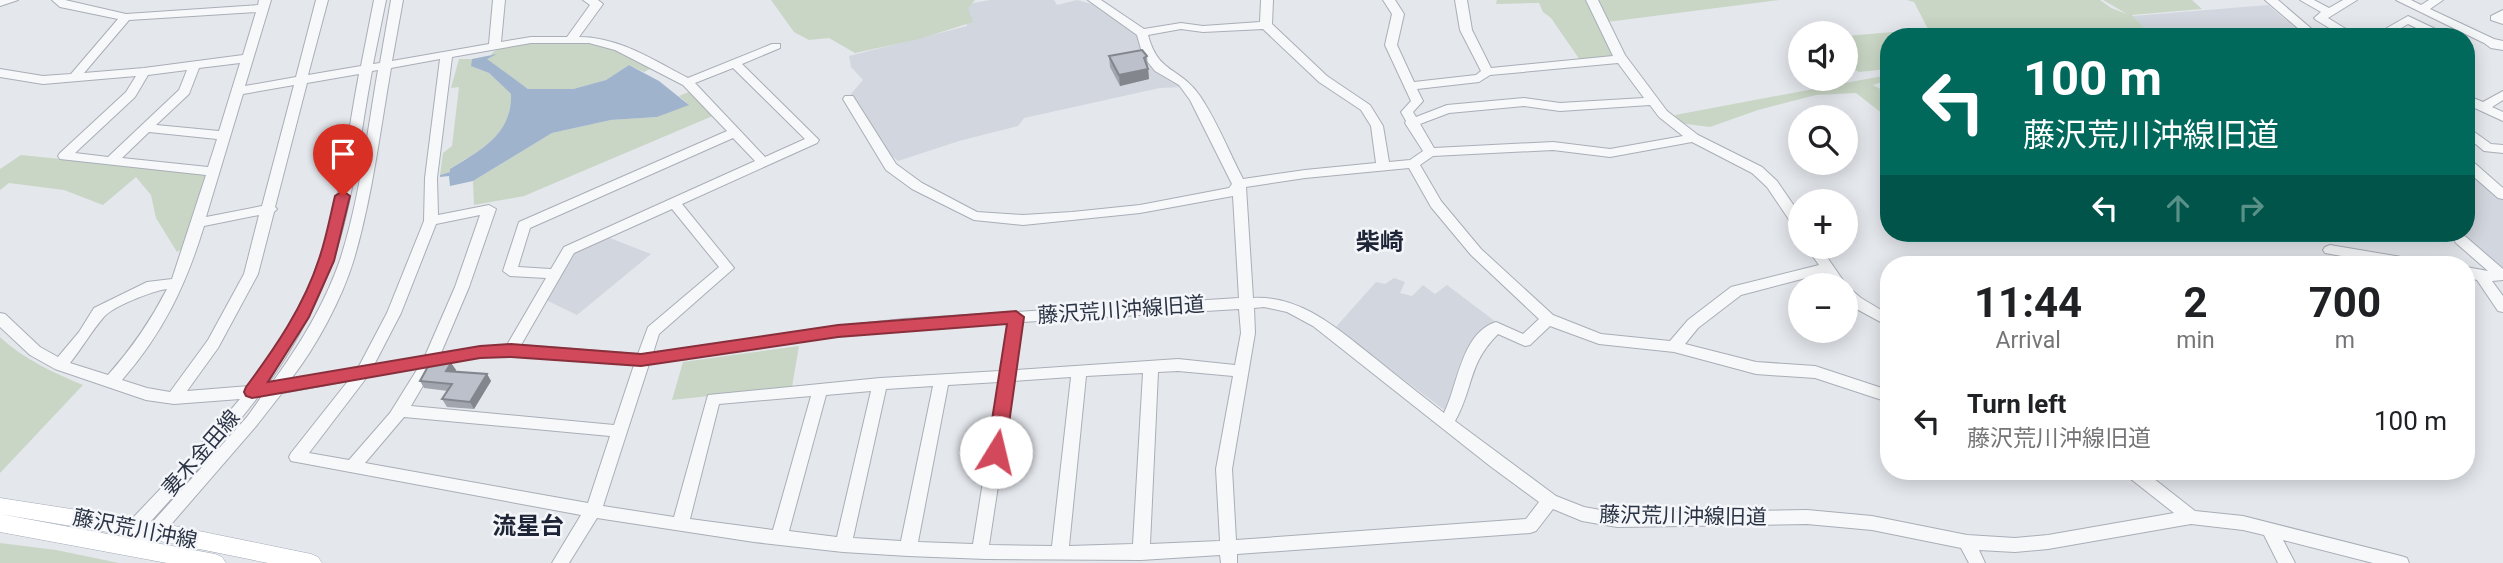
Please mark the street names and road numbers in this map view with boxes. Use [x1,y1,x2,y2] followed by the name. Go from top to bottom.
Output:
[1036,292,1206,328] street label: 藤沢荒川沖線旧道
[158,406,244,500] street label: 妻木金田線
[1599,503,1767,529] street label: 藤沢荒川沖線旧道
[71,505,199,553] street label: 藤沢荒川沖線

